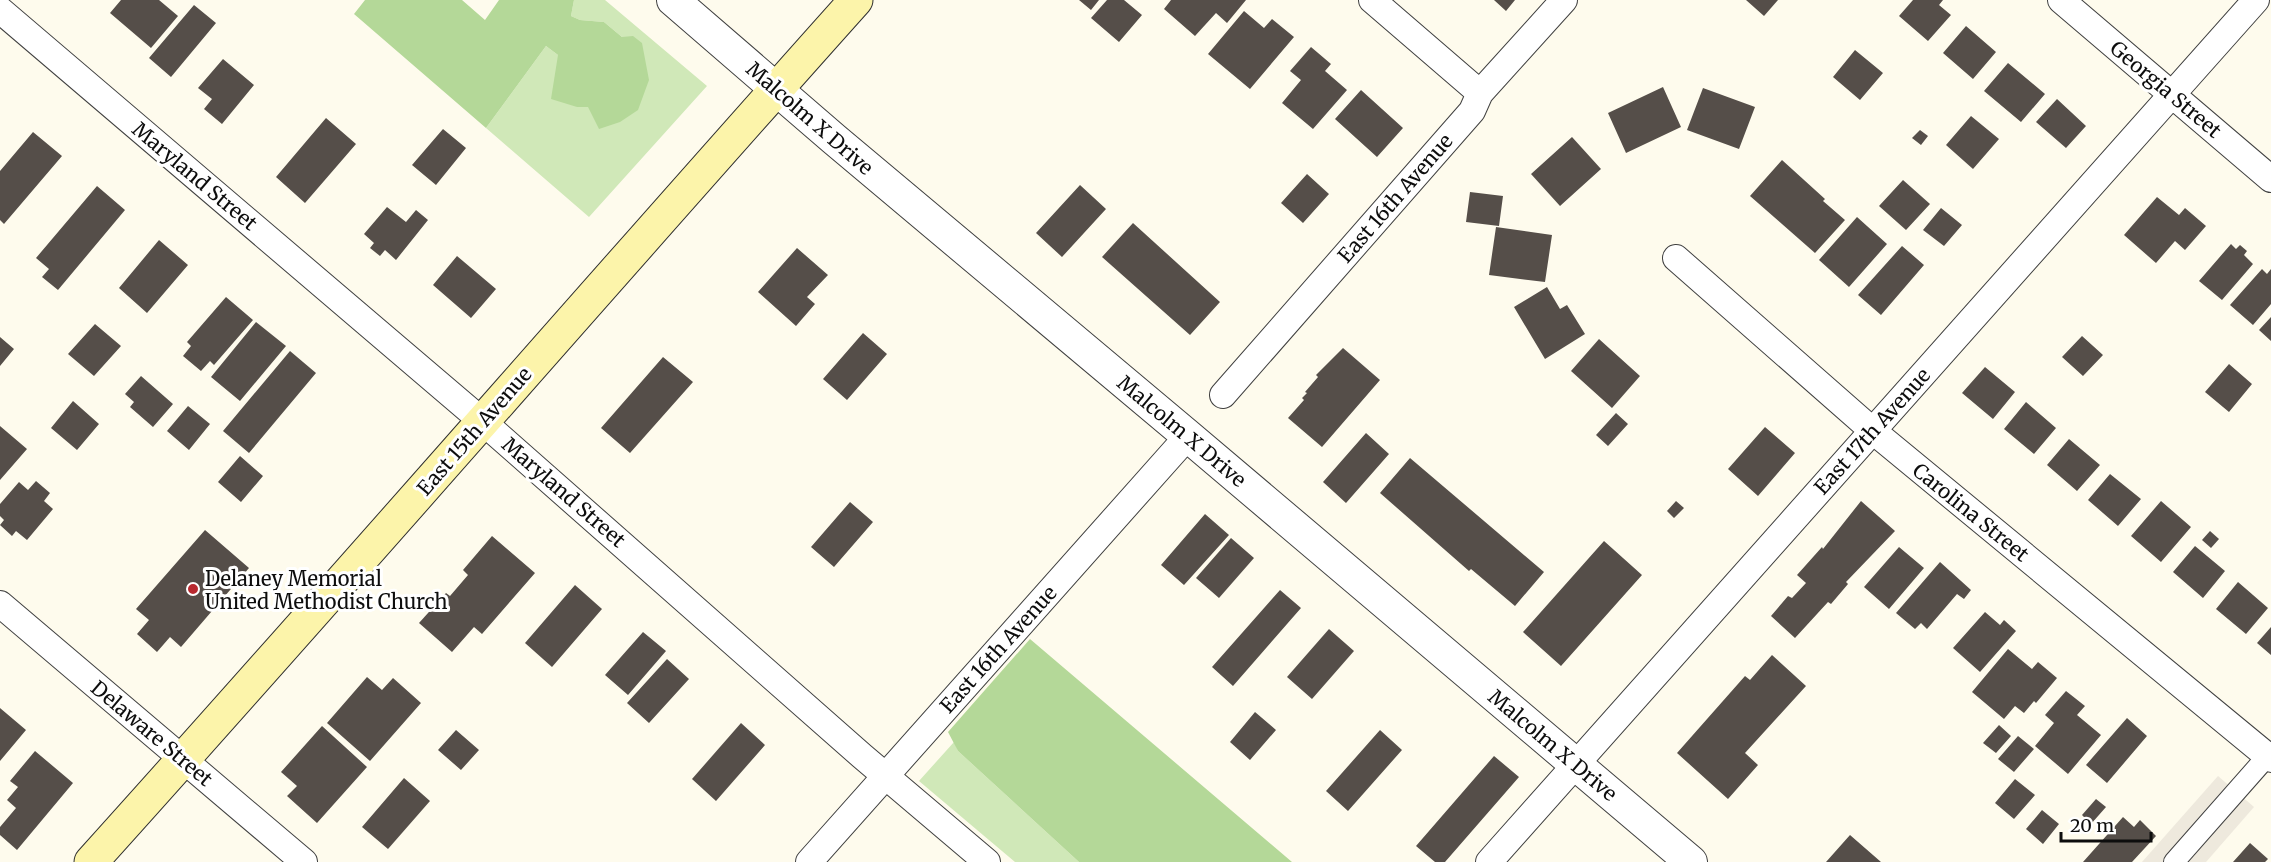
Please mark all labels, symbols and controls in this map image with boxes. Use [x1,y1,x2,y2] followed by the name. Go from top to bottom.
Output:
[2105,35,2227,143] street label: Georgia Street
[741,56,879,180] street label: Malcolm X Drive
[128,117,263,236] street label: Maryland Street
[1332,128,1458,268] street label: East 16th Avenue
[412,362,536,500] street label: East 15th Avenue
[1809,363,1935,499] street label: East 17th Avenue
[1113,370,1251,492] street label: Malcolm X Drive
[497,432,631,552] street label: Maryland Street
[1908,457,2034,567] street label: Carolina Street
[205,566,448,614] place label: Delaney Memorial United Methodist Church
[934,580,1062,718] street label: East 16th Avenue
[186,582,200,596] marker: Delaney Memorial United Methodist Church
[86,675,218,791] street label: Delaware Street
[1484,684,1622,806] street label: Malcolm X Drive
[2061,805,2151,843] scale bar
[2070,814,2114,837] text: 20 m

